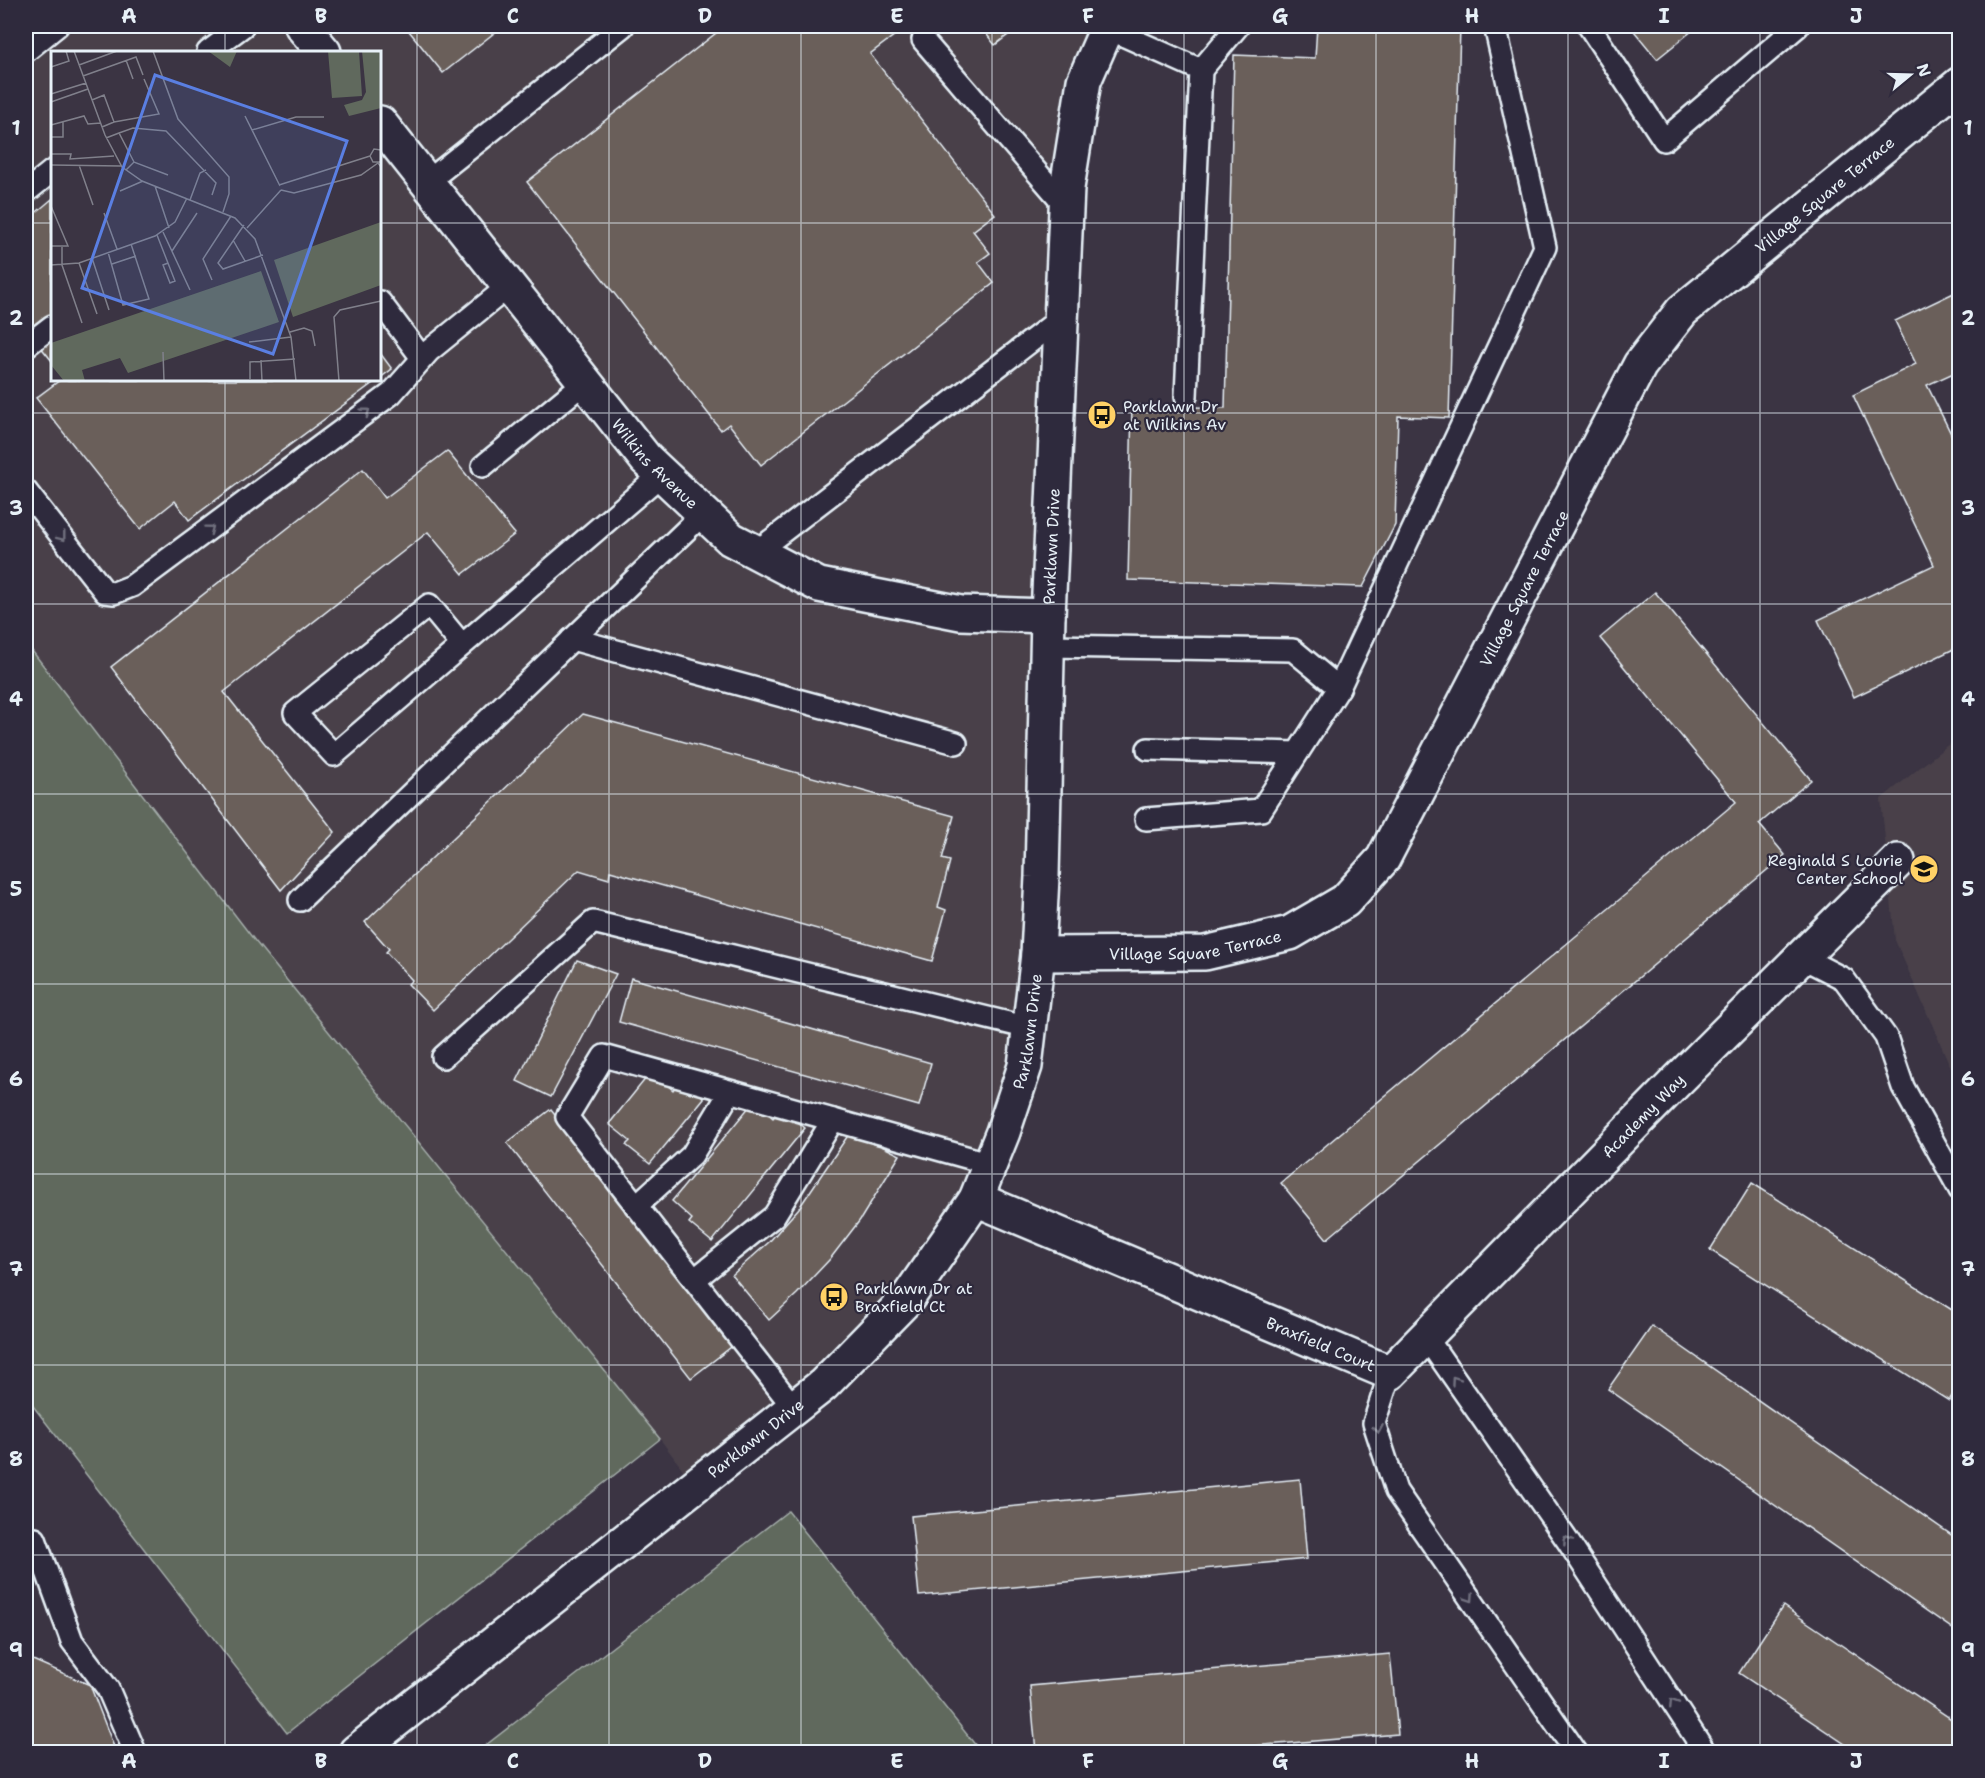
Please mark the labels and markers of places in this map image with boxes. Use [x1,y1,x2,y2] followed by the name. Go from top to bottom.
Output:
[1123,396,1226,435] place label: Parklawn Dr at Wilkins Av
[1086,399,1118,431] bus stop icon: Parklawn Dr at Wilkins Av
[1768,850,1903,889] place label: Reginald S Lourie Center School
[1908,853,1940,885] school or university icon: Reginald S Lourie Center School
[855,1278,973,1317] place label: Parklawn Dr at Braxfield Ct
[818,1281,850,1313] bus stop icon: Parklawn Dr at Braxfield Ct

